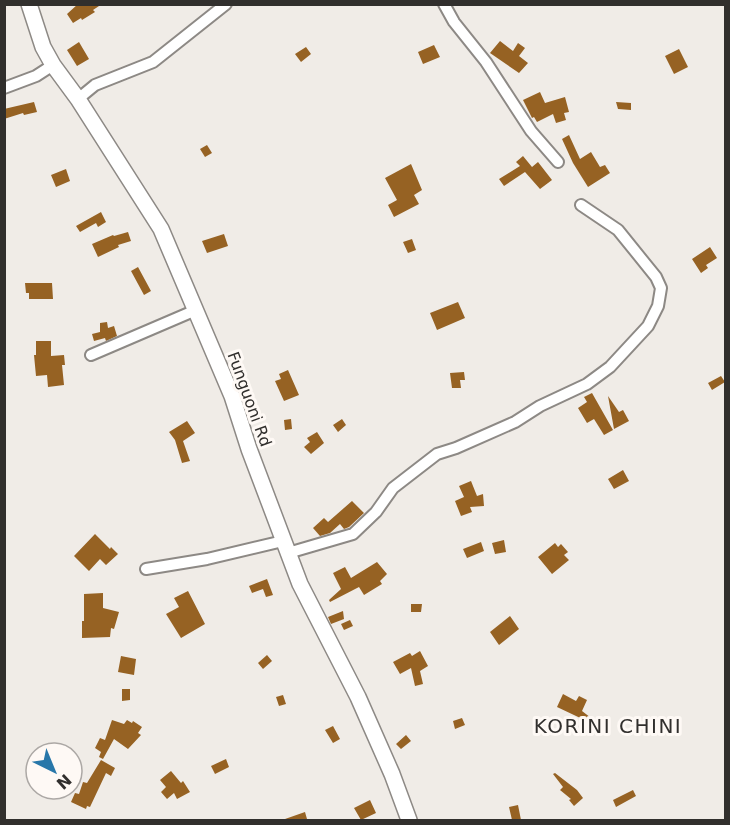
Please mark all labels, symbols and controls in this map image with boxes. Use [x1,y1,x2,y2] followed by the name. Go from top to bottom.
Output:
[224,349,275,449] street label: Funguoni Rd
[534,714,682,738] district label: KORINI CHINI
[24,741,84,801] north arrow
[53,770,75,793] text: N

